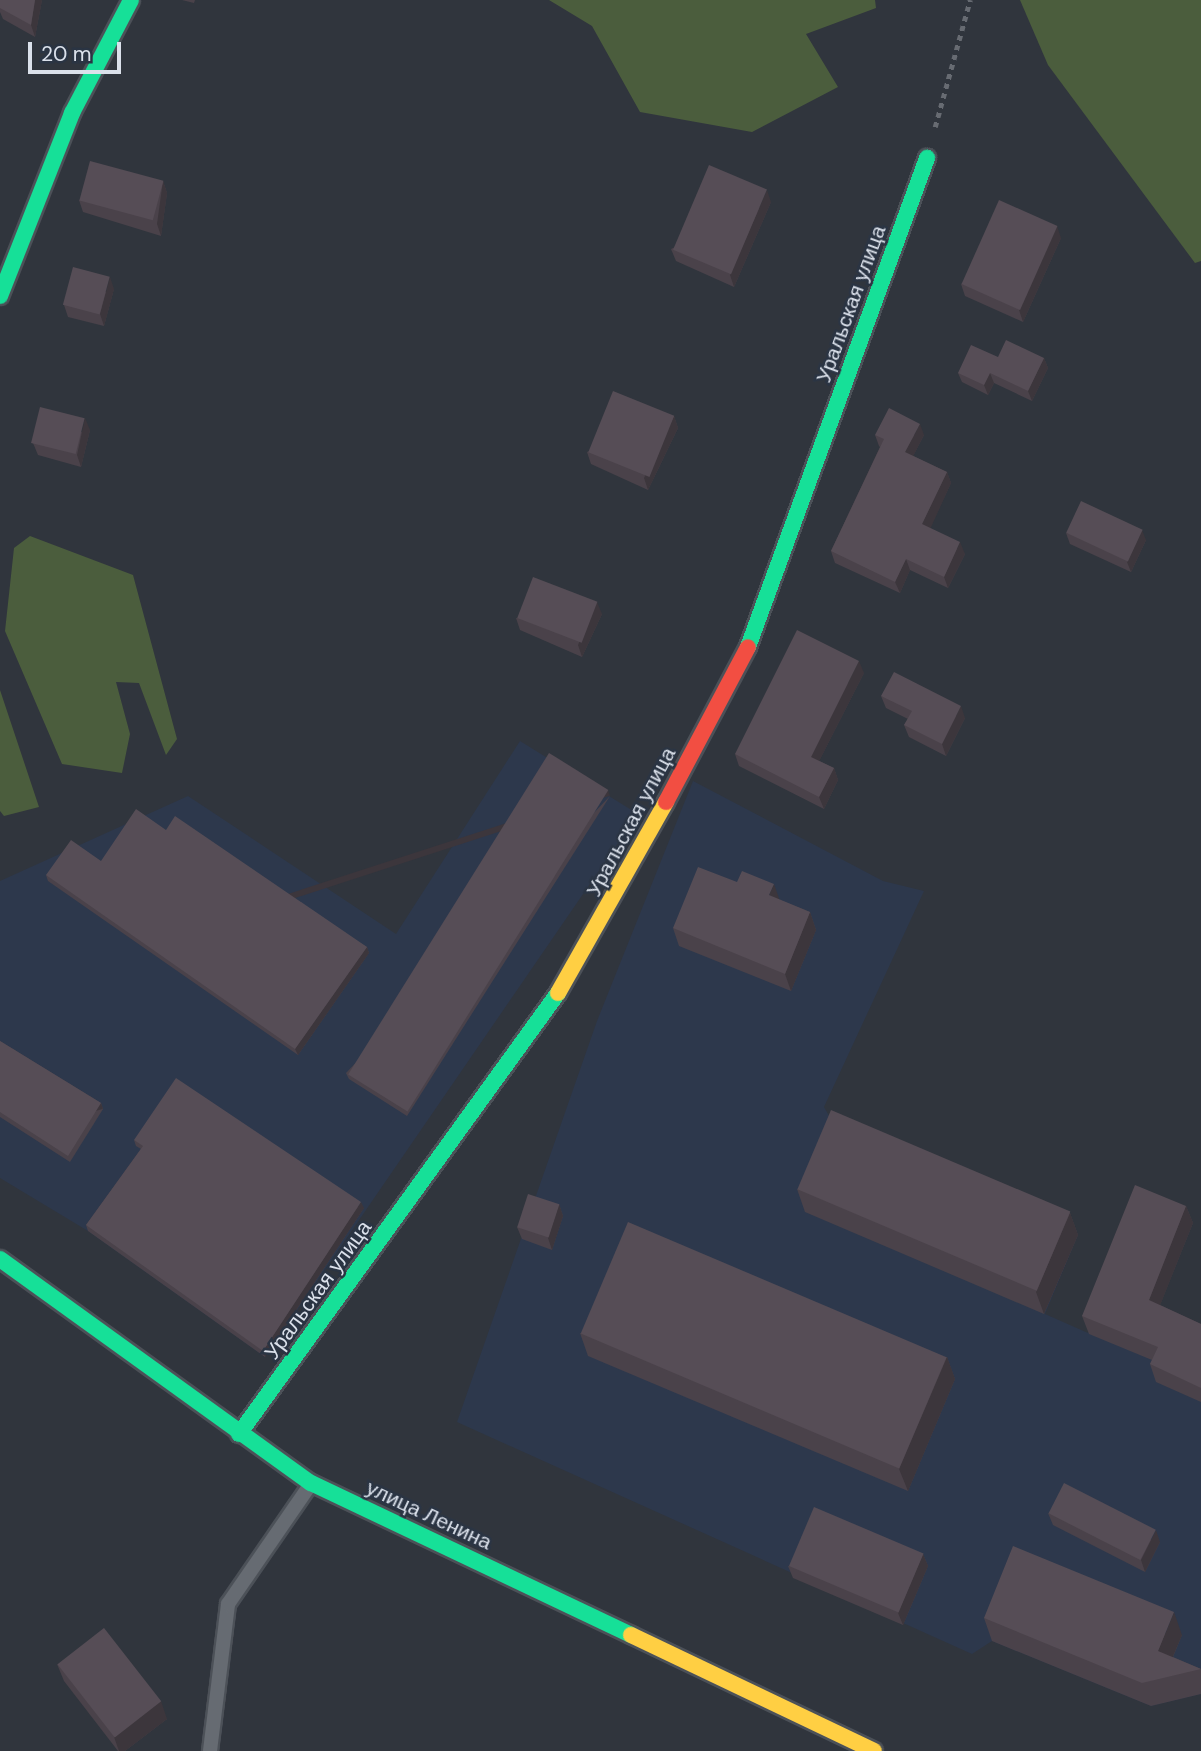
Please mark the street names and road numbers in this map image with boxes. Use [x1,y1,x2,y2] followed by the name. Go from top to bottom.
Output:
[811,222,891,386] street label: Уральская улица
[581,743,681,901] street label: Уральская улица
[259,1216,377,1364] street label: Уральская улица
[362,1475,496,1555] street label: улица Ленина

